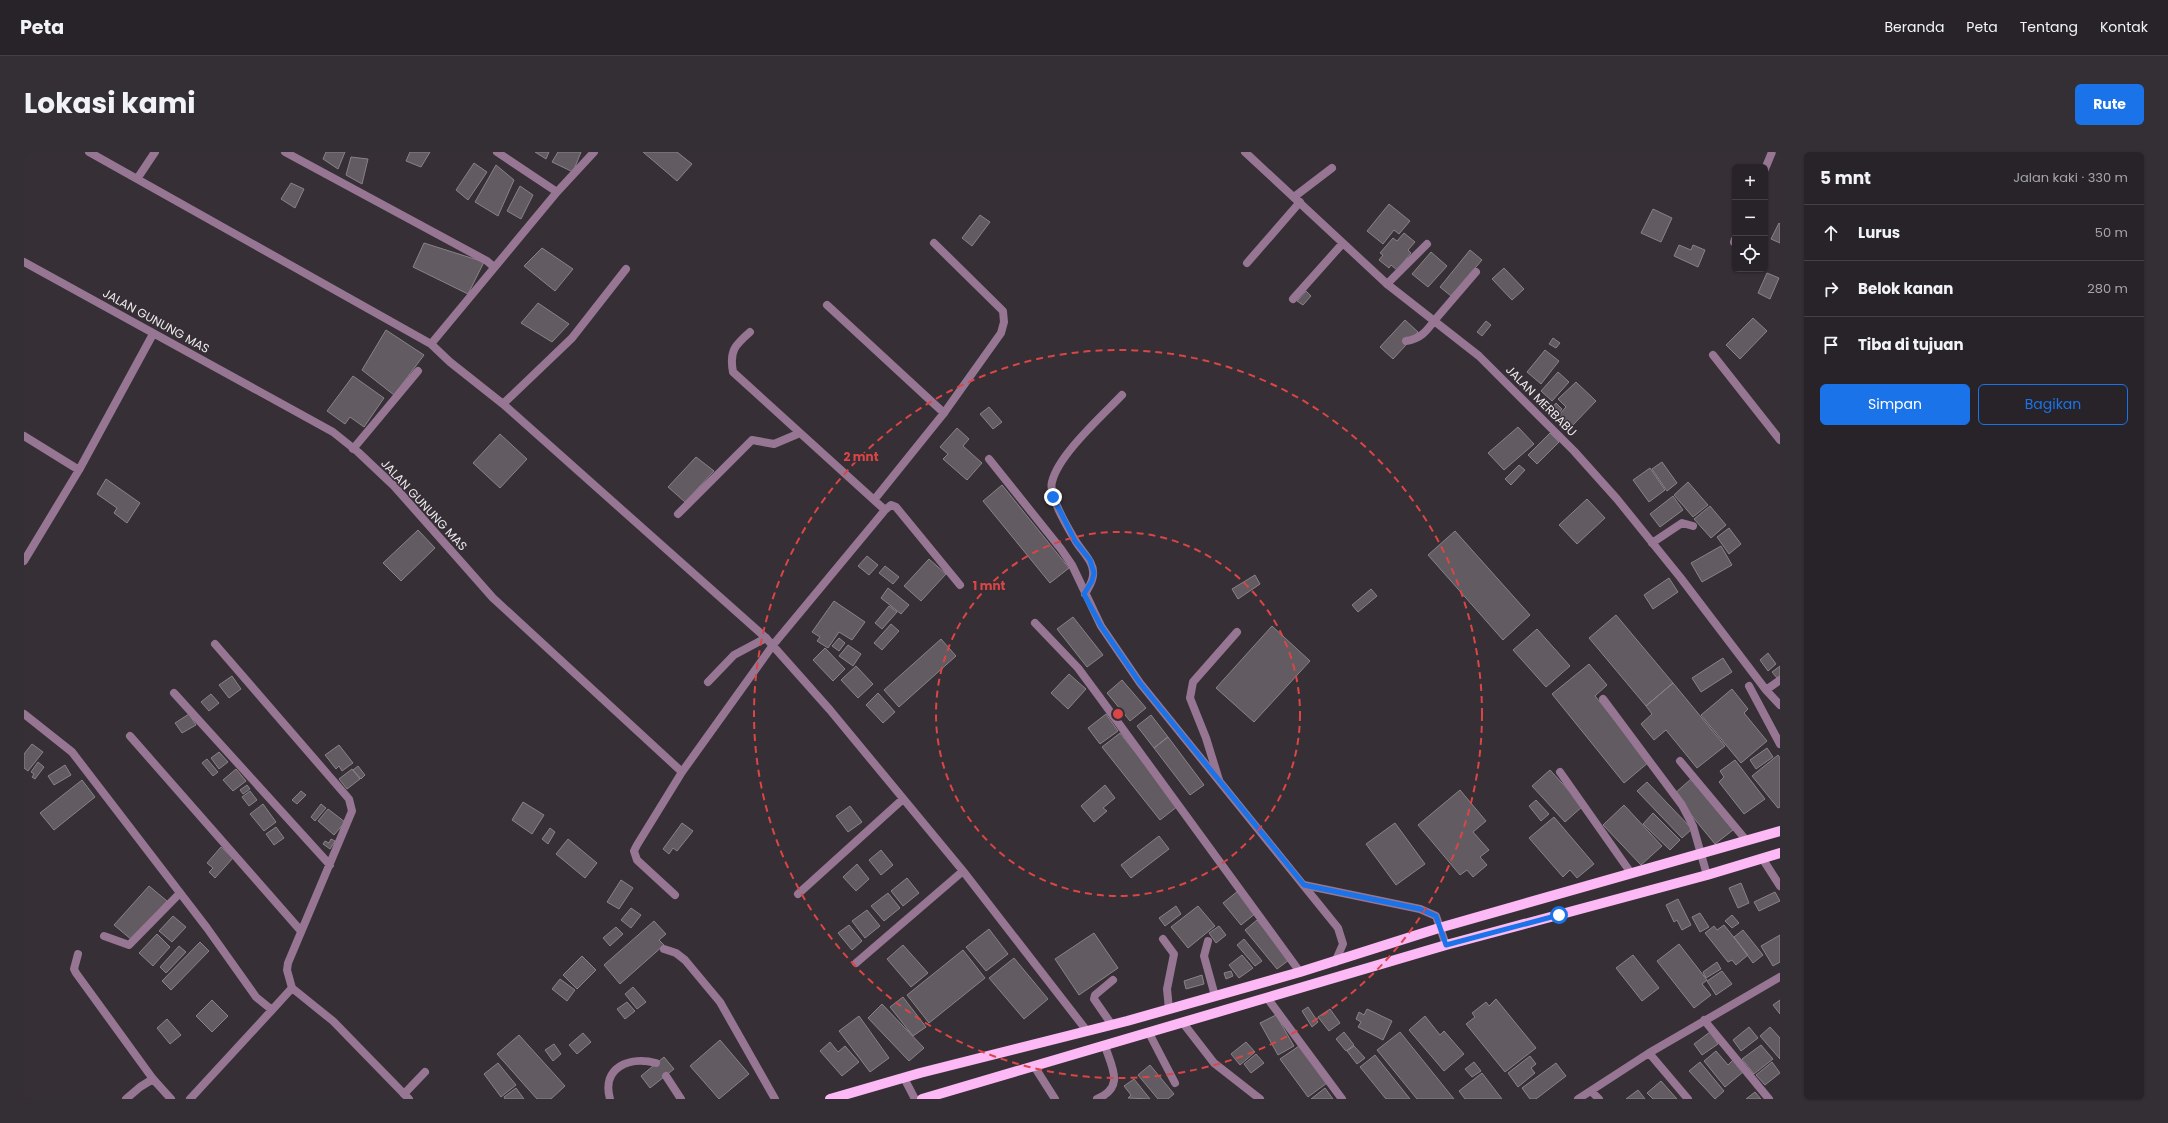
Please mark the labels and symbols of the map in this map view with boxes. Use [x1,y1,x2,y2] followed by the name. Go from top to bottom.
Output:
[100,284,213,357] street label: JALAN GUNUNG MAS
[1502,361,1581,440] street label: JALAN MERBABU
[843,448,879,465] text: 2 mnt
[377,455,471,554] street label: JALAN GUNUNG MAS
[1044,488,1062,506] route end
[973,577,1005,594] text: 1 mnt
[1111,707,1125,721] centre of rings
[1550,906,1568,924] route start

